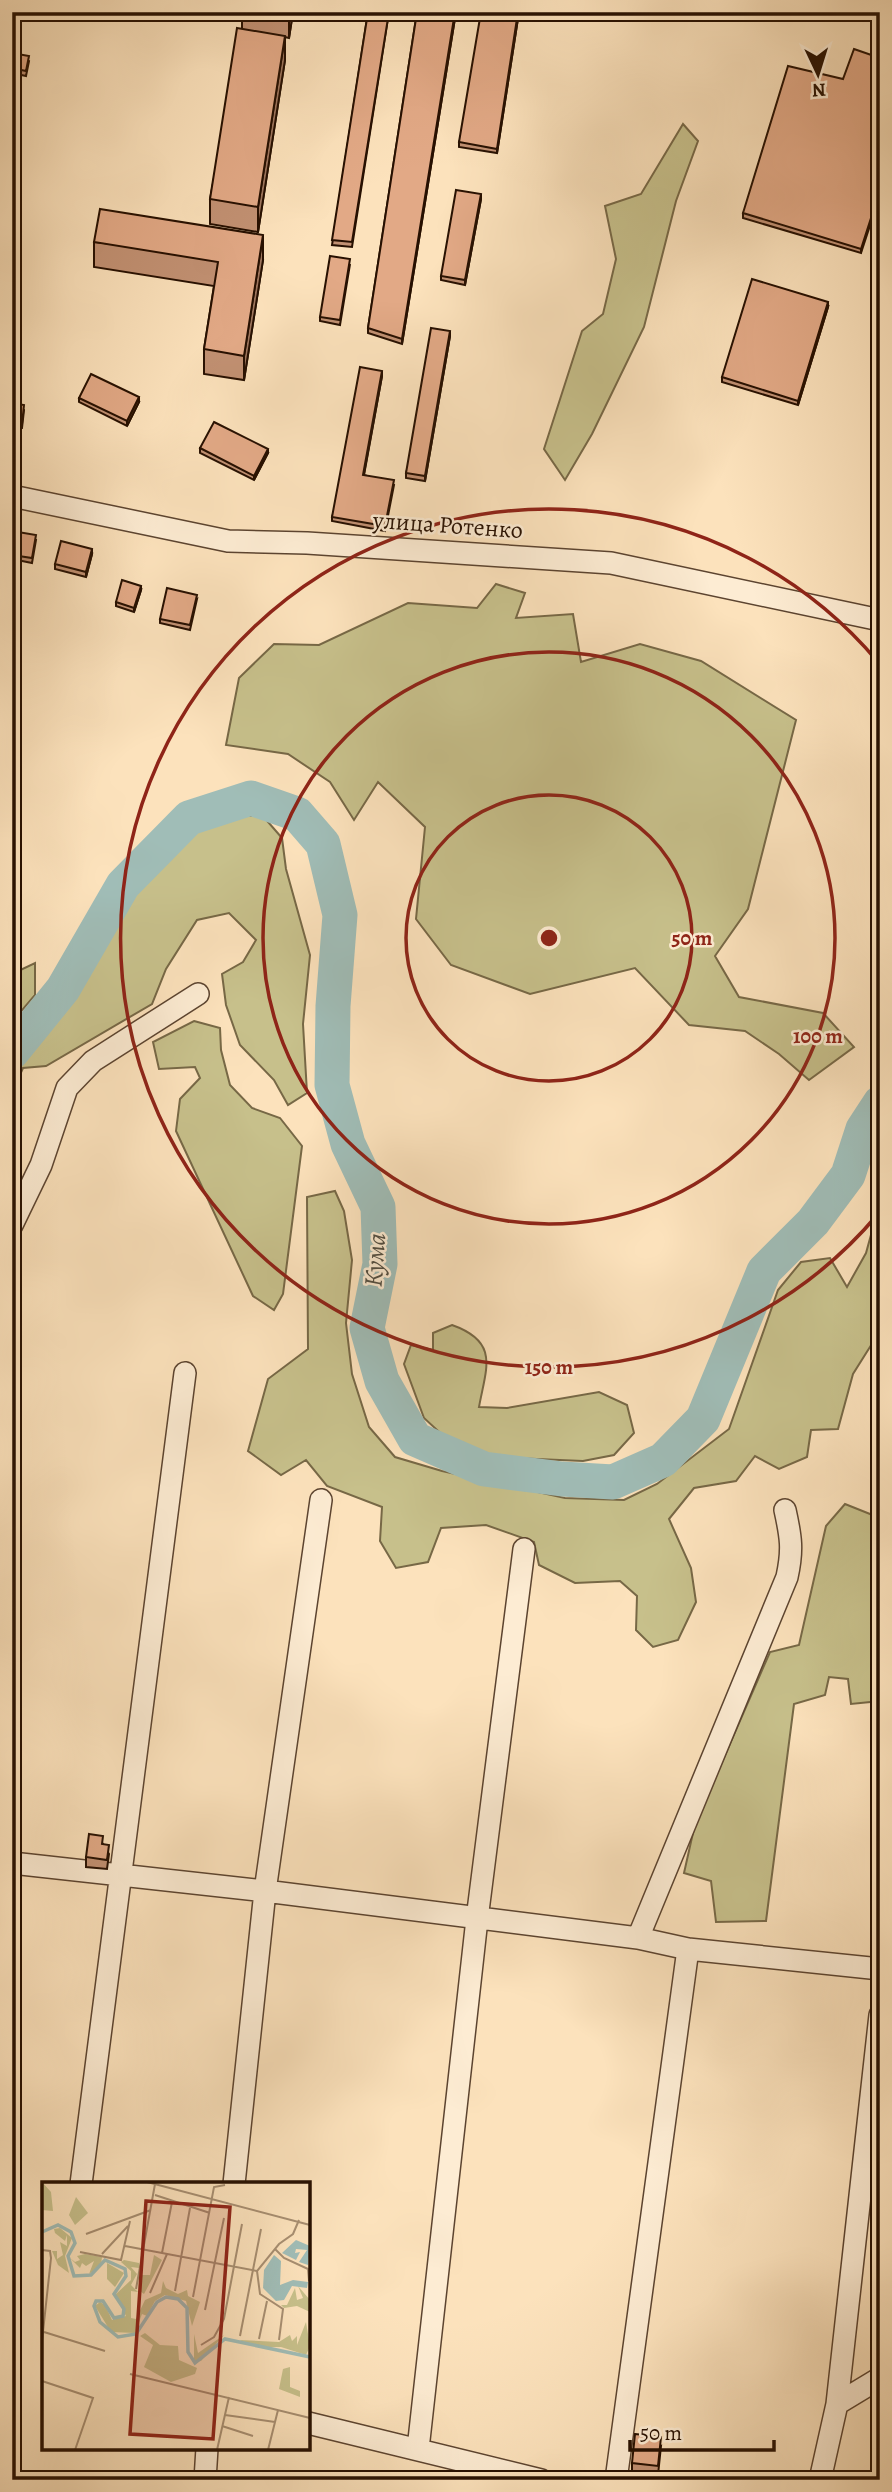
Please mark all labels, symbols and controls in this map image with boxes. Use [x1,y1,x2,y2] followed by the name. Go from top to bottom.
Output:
[784,38,854,108] north arrow
[811,77,827,103] text: N
[371,504,524,546] street label: улица Ротенко
[672,924,713,952] text: 50 m
[537,926,561,950] centre of rings
[793,1022,843,1050] text: 100 m
[356,1232,394,1288] water label: Кума
[525,1353,574,1381] text: 150 m
[42,2182,310,2450] inset map
[630,2408,773,2452] scale bar
[640,2419,682,2447] text: 50 m

